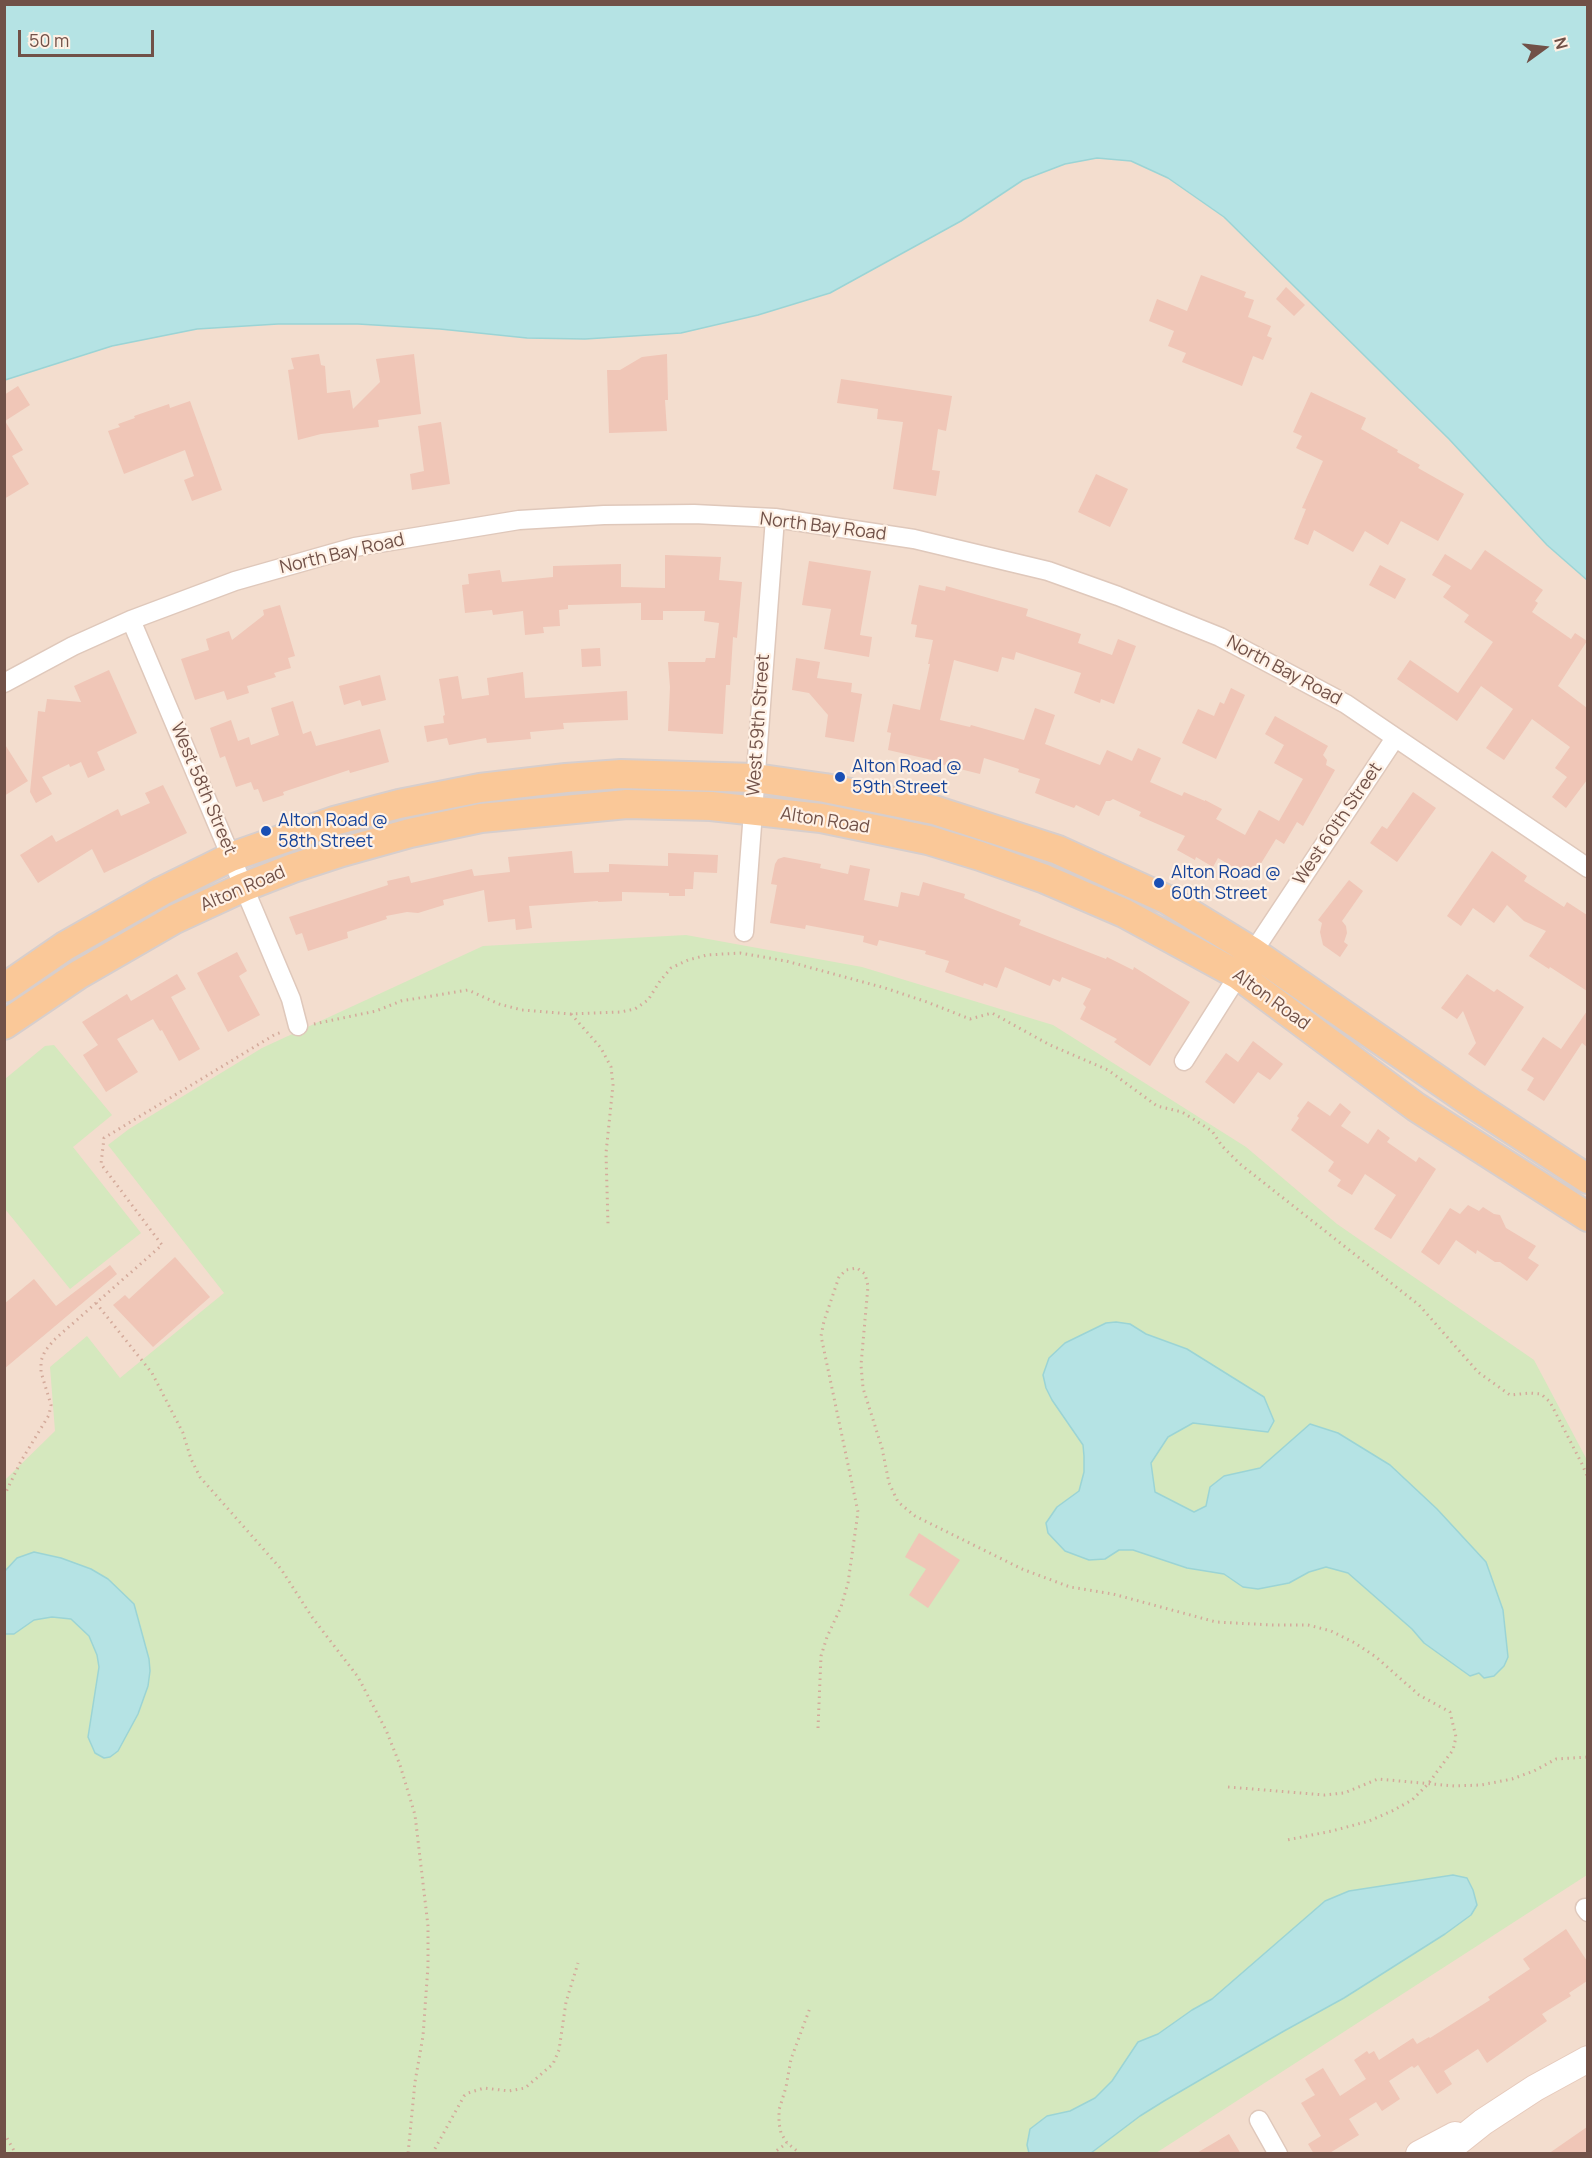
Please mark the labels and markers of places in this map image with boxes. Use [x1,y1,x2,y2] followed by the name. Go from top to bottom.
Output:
[852,756,962,798] place label: Alton Road @ 59th Street
[833,770,847,784] marker: Alton Road @ 59th Street
[278,810,388,852] place label: Alton Road @ 58th Street
[259,824,273,838] marker: Alton Road @ 58th Street
[1171,862,1281,904] place label: Alton Road @ 60th Street
[1152,876,1166,890] marker: Alton Road @ 60th Street

